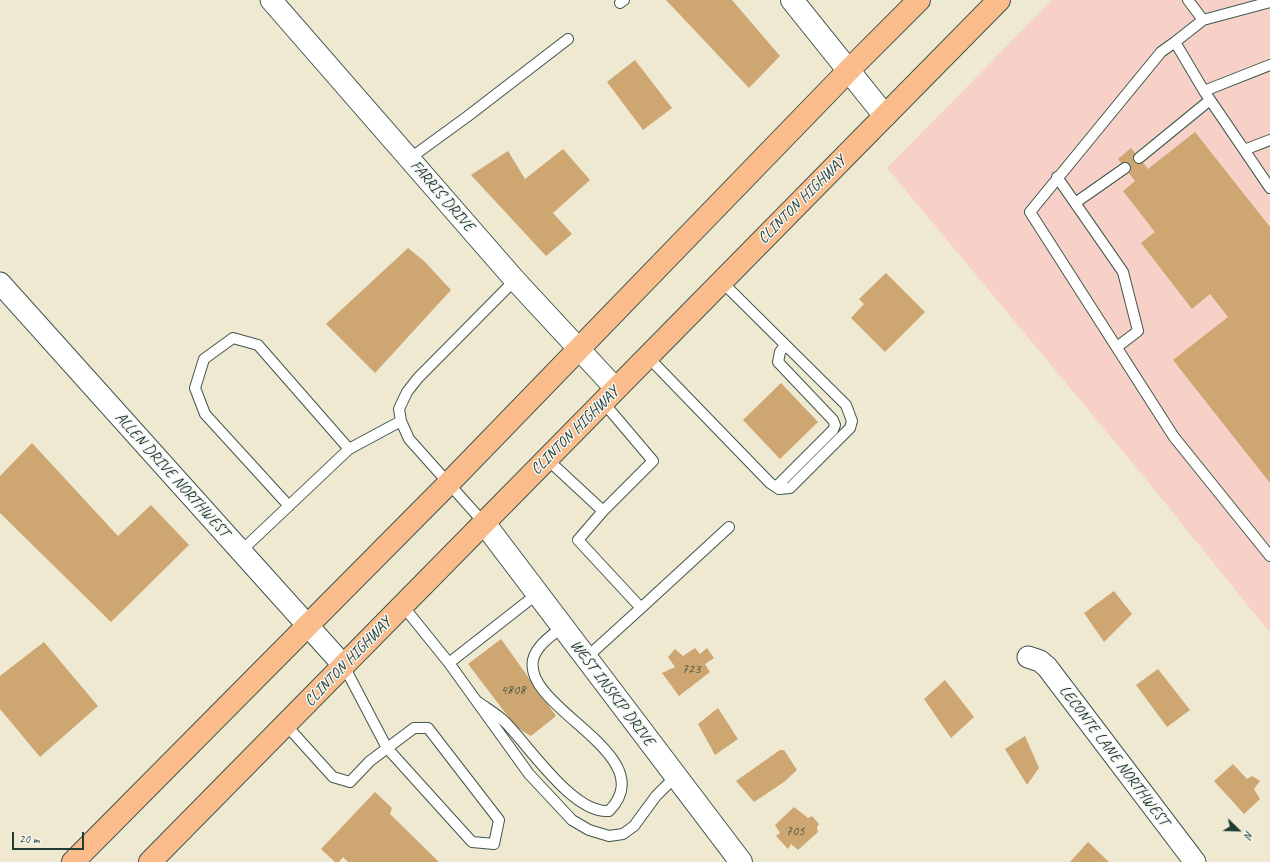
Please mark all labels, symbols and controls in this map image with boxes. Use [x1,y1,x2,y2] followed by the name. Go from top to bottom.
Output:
[754,152,850,248] street label: CLINTON HIGHWAY
[406,156,478,236] street label: FARRIS DRIVE
[527,383,623,479] street label: CLINTON HIGHWAY
[111,408,233,542] street label: ALLEN DRIVE NORTHWEST
[300,613,396,711] street label: CLINTON HIGHWAY
[566,636,658,750] street label: WEST INSKIP DRIVE
[682,661,700,677] house number: 723
[500,682,526,698] house number: 4808
[1055,682,1173,830] street label: LECONTE LANE NORTHWEST
[1218,810,1258,850] north arrow
[786,823,804,839] house number: 705
[14,824,86,850] scale bar
[1241,829,1257,841] text: N
[19,831,39,847] text: 20 m

